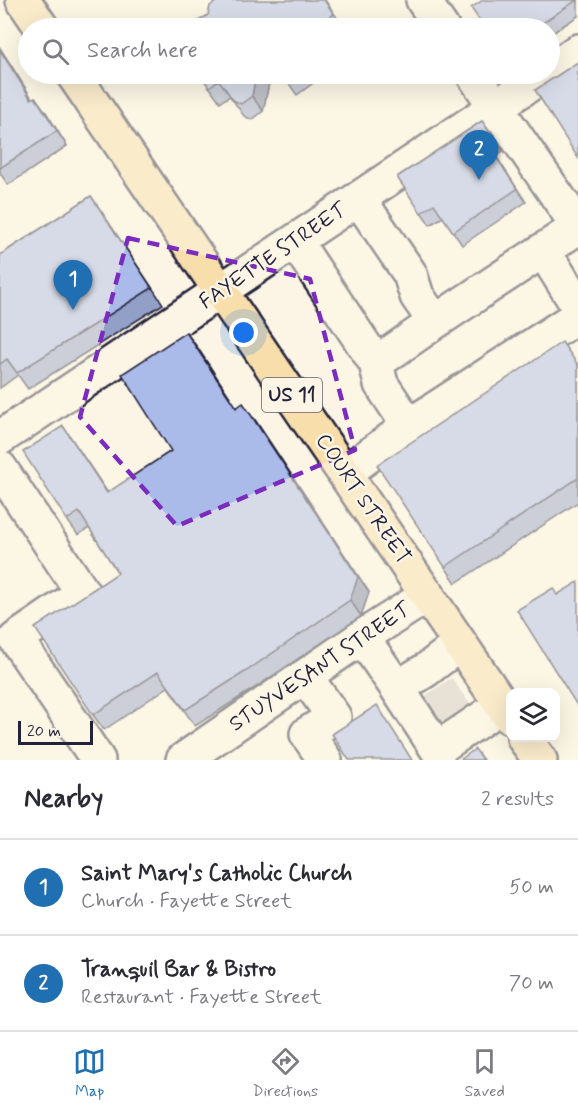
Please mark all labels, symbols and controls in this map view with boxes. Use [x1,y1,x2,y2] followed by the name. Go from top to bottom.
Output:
[18,18,560,84] search box
[39,35,72,68] icon: search
[87,37,198,65] text: Search here
[460,130,498,180] pin: 2
[194,196,353,316] street label: FAYETTE STREET
[54,260,92,310] pin: 1
[229,318,258,347] your location
[262,378,322,412] road number: US 11
[309,428,417,570] street label: COURT STREET
[224,595,417,738] street label: STUYVESANT STREET
[506,688,560,742] map controls
[506,688,560,742] button: layers
[18,718,93,746] scale bar
[27,721,61,742] text: 20 m
[24,782,103,816] text: Nearby
[481,786,554,813] text: 2 results
[81,860,352,888] text: Saint Mary's Catholic Church
[39,874,48,901] text: 1
[509,874,554,901] text: 50 m
[81,888,292,915] text: Church · Fayette Street
[81,956,276,984] text: Tranquil Bar & Bistro
[39,970,48,997] text: 2
[509,970,554,997] text: 70 m
[81,984,322,1011] text: Restaurant · Fayette Street
[73,1045,106,1102] tab: Map
[252,1045,318,1102] tab: Directions
[464,1045,505,1102] tab: Saved

